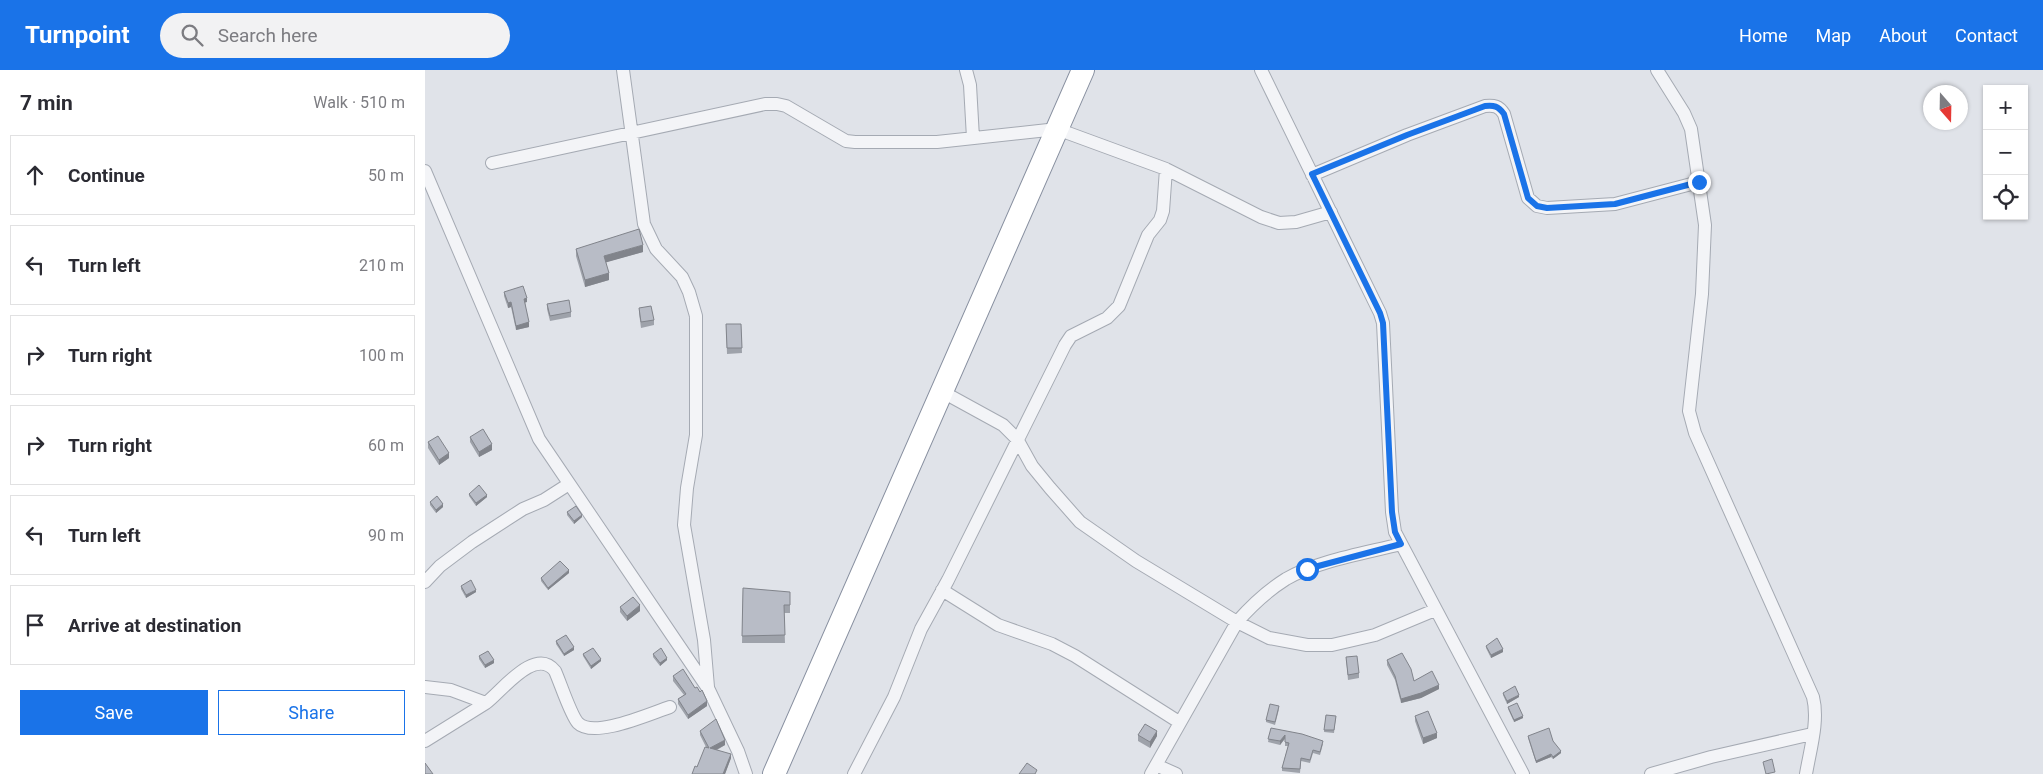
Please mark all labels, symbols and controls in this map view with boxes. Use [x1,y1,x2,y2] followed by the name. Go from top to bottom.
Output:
[160,13,510,58] search box
[25,21,130,49] text: Turnpoint
[178,21,206,49] icon: search
[218,24,318,47] text: Search here
[1739,25,1788,46] text: Home
[1816,25,1851,46] text: Map
[1879,25,1927,46] text: About
[1955,25,2018,46] text: Contact
[1923,85,1968,130] north arrow
[1983,85,2028,220] map controls
[1983,85,2028,130] button: +
[20,91,73,115] text: 7 min
[313,93,405,112] text: Walk · 510 m
[1983,130,2028,175] button: −
[21,161,49,189] icon: ahead
[68,164,145,187] text: Continue
[368,166,404,185] text: 50 m
[1688,171,1711,194] route end
[1983,175,2028,220] button: locate
[21,251,49,279] icon: left
[68,254,141,277] text: Turn left
[359,256,404,275] text: 210 m
[21,341,49,369] icon: right
[68,344,152,367] text: Turn right
[359,346,404,365] text: 100 m
[21,431,49,459] icon: right
[68,434,152,457] text: Turn right
[368,436,404,455] text: 60 m
[21,521,49,549] icon: left
[68,524,141,547] text: Turn left
[368,526,404,545] text: 90 m
[1296,558,1319,581] route start
[21,611,49,639] icon: arrive
[68,614,241,637] text: Arrive at destination
[20,690,208,735] button: Save
[218,690,405,735] button: Share

